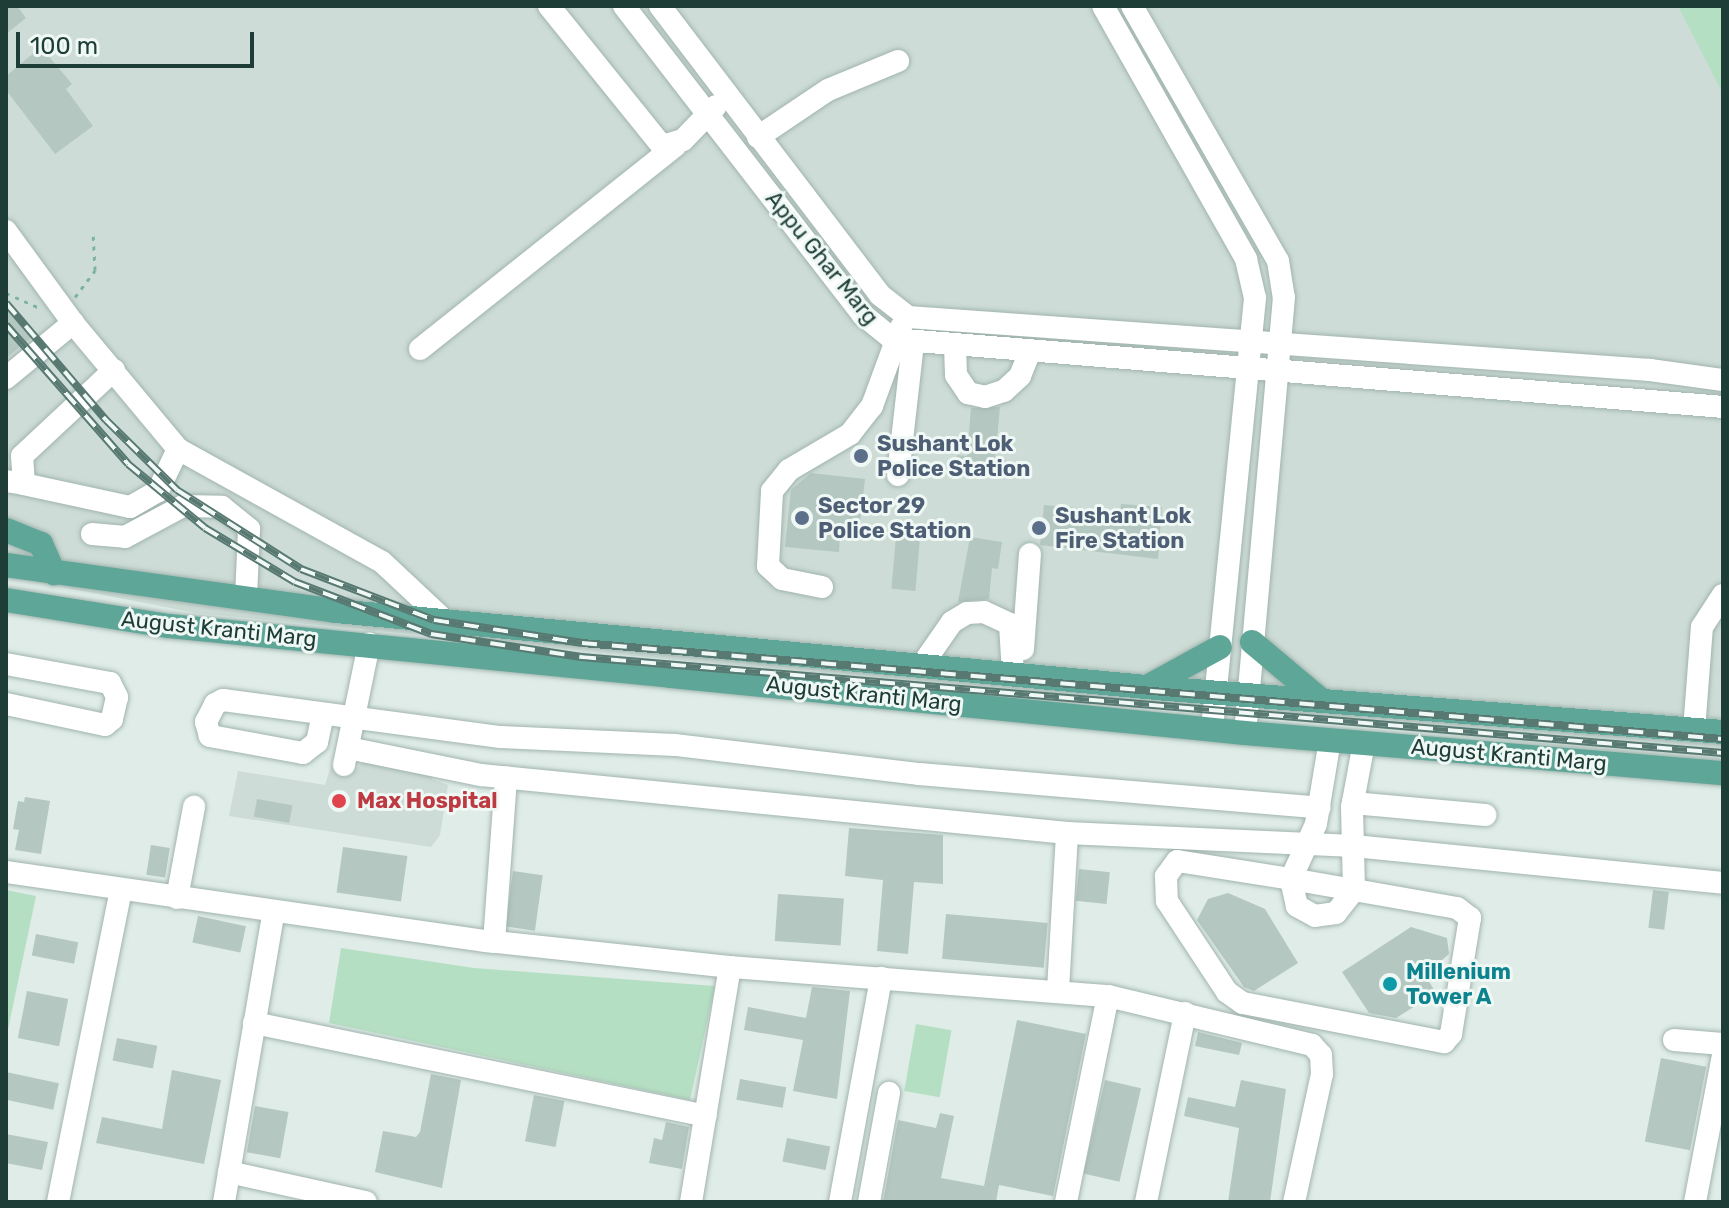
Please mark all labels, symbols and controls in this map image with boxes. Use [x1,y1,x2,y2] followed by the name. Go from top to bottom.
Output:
[20,16,258,66] scale bar
[30,32,98,60] text: 100 m
[760,186,884,330] street label: Appu Ghar Marg
[877,430,1030,482] place label: Sushant Lok Police Station
[852,447,870,465] marker: Sushant Lok Police Station
[818,492,971,544] place label: Sector 29 Police Station
[1055,502,1191,554] place label: Sushant Lok Fire Station
[793,509,811,527] marker: Sector 29 Police Station
[1030,519,1048,537] marker: Sushant Lok Fire Station
[120,606,318,652] street label: August Kranti Marg
[765,671,963,717] street label: August Kranti Marg
[1410,733,1608,777] street label: August Kranti Marg
[357,788,498,814] place label: Max Hospital
[328,790,350,812] marker: Max Hospital
[1406,958,1511,1010] place label: Millenium Tower A
[1381,975,1399,993] marker: Millenium Tower A

